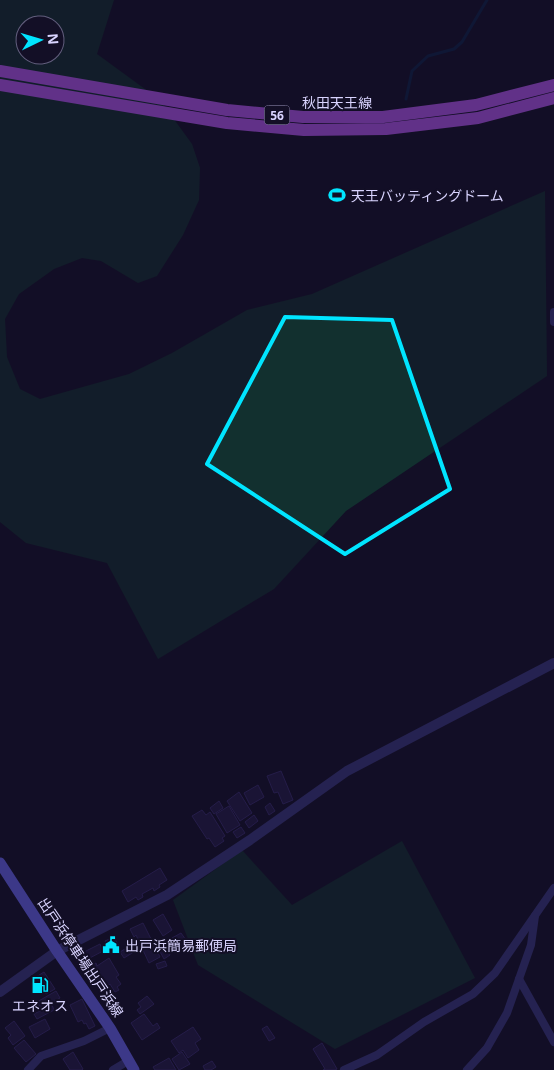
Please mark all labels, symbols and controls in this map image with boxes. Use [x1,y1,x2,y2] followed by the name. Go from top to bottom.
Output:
[15,15,65,65] north arrow
[43,32,63,45] text: N
[302,93,372,112] street label: 秋田天王線
[264,106,290,124] road number: 56
[327,185,347,205] sports icon: 天王バッティングドーム
[351,186,504,205] place label: 天王バッティングドーム
[34,894,128,1020] street label: 出戸浜停車場出戸浜線
[101,935,121,955] public building icon: 出戸浜簡易郵便局
[125,936,237,955] place label: 出戸浜簡易郵便局
[30,975,50,995] fuel station icon: エネオス
[12,996,68,1015] place label: エネオス

